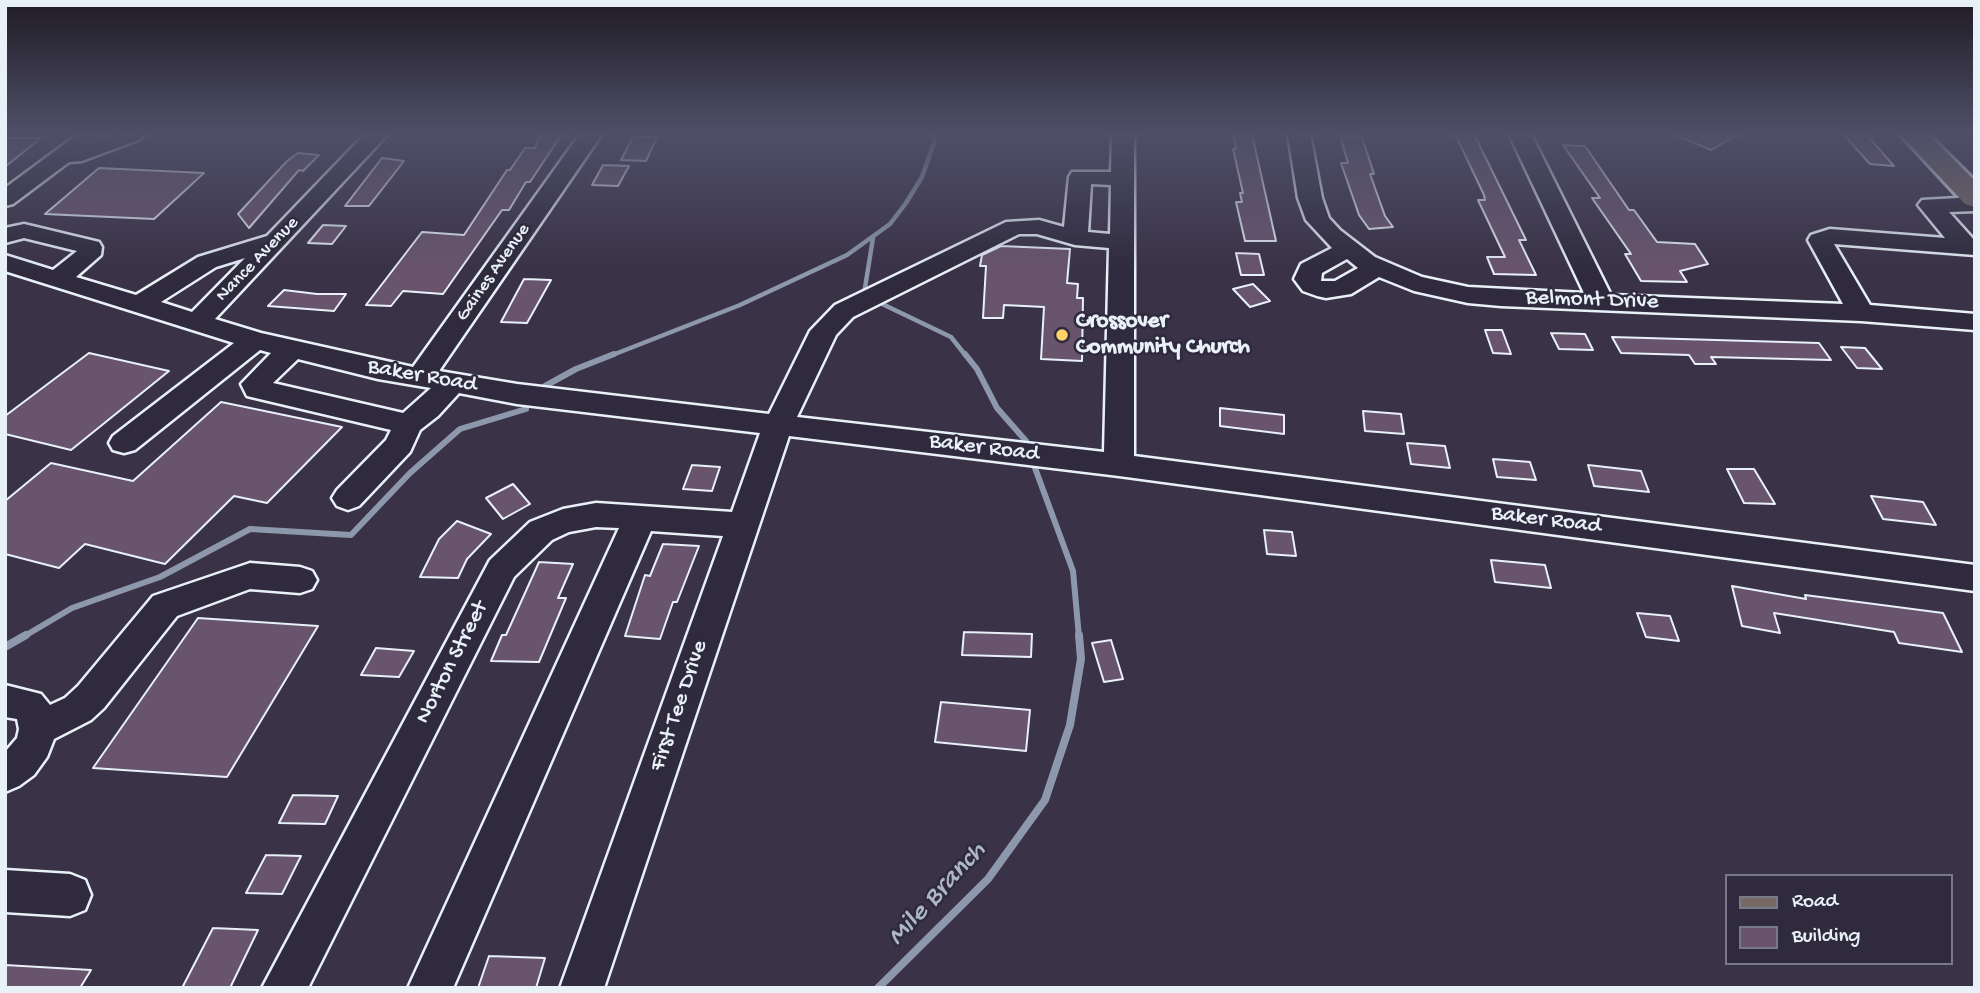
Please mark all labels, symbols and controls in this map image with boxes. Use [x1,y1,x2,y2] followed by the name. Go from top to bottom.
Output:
[212,213,304,307] street label: Nance Avenue
[452,220,536,326] street label: Gaines Avenue
[1525,285,1659,317] street label: Belmont Drive
[1076,308,1250,362] place label: Crossover Community Church
[1054,327,1070,343] marker: Crossover Community Church
[365,354,479,400] street label: Baker Road
[927,429,1041,469] street label: Baker Road
[1489,501,1603,541] street label: Baker Road
[410,597,496,729] street label: Norton Street
[645,637,715,775] street label: First Tee Drive
[881,836,995,954] water label: Mile Branch
[1724,874,1952,965] legend
[1792,890,1838,915] text: Road
[1792,925,1861,950] text: Building

